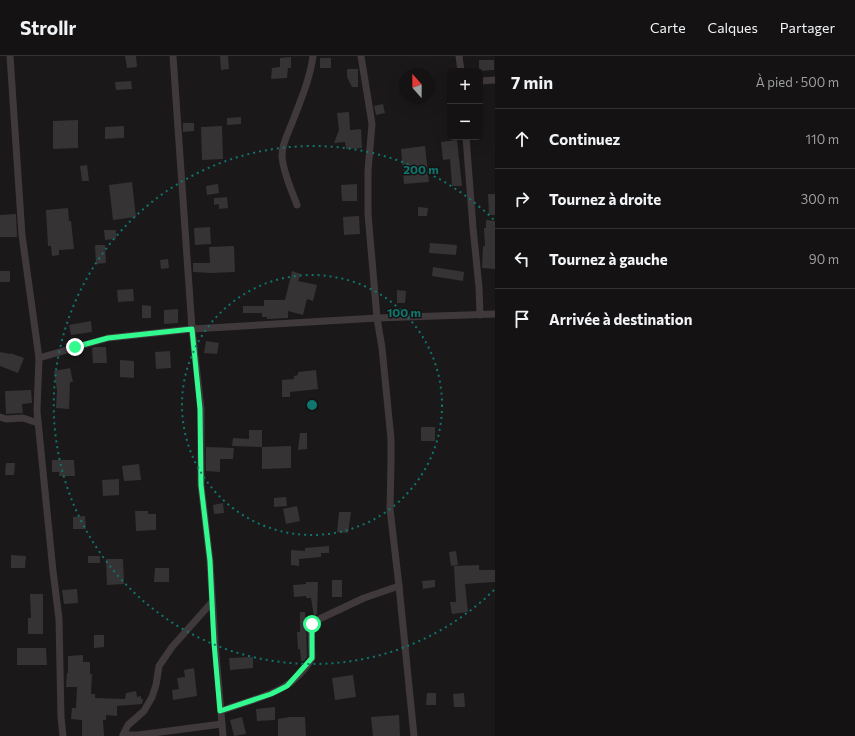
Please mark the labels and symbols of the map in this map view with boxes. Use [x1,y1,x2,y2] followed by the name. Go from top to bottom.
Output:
[399,68,435,104] north arrow
[403,162,439,176] text: 200 m
[387,305,421,319] text: 100 m
[66,338,84,356] route end
[305,398,319,412] centre of rings
[303,615,321,633] route start

